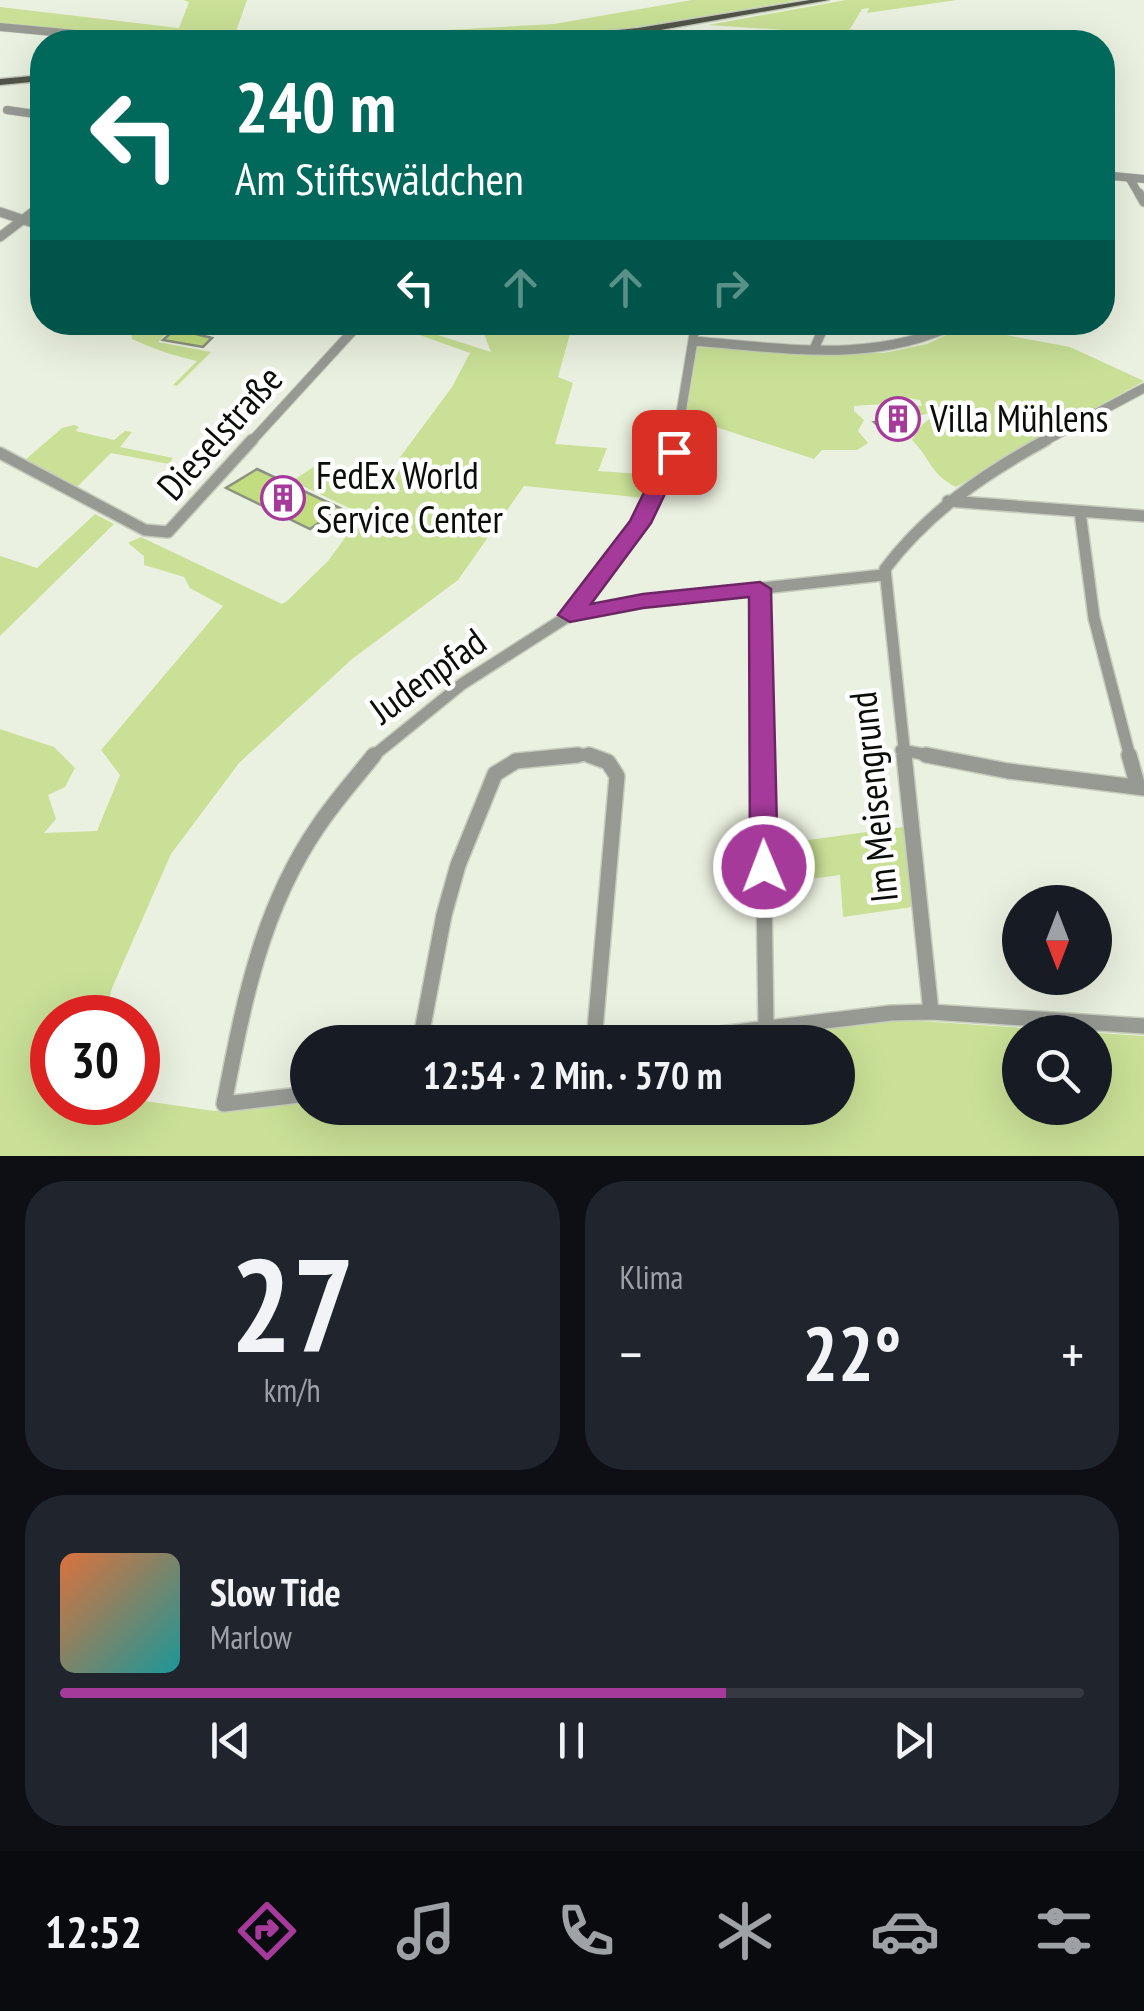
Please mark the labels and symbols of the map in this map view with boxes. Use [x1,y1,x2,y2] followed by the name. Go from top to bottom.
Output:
[146,355,292,509] street label: Dieselstraße
[929,393,1108,442] place label: Villa Mühlens
[875,396,921,442] building icon: Villa Mühlens
[632,410,717,495] pin
[316,450,504,543] place label: FedEx World Service Center
[260,475,306,521] building icon: FedEx World Service Center
[358,616,495,734] street label: Judenpfad
[837,689,908,905] street label: Im Meisengrund
[712,815,816,919] position arrow
[1002,885,1112,995] north arrow
[30,995,160,1125] speed limit sign: 30

